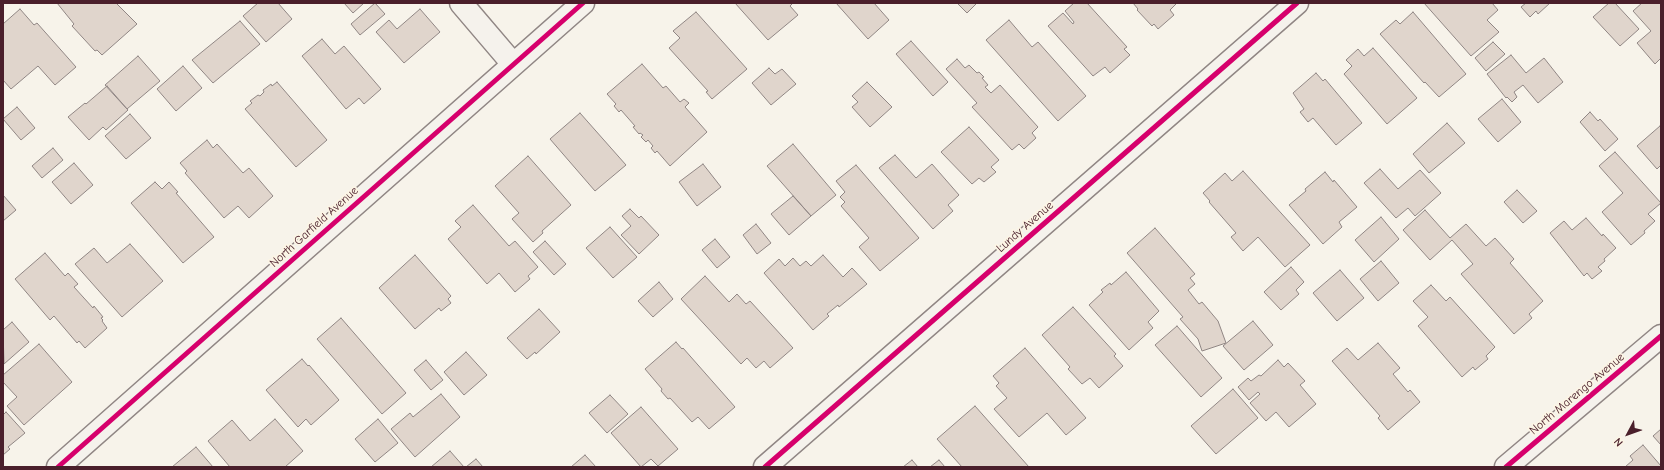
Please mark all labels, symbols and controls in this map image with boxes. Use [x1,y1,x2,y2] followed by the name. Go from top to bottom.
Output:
[267,183,361,271] street label: North Garfield Avenue
[994,198,1056,256] street label: Lundy Avenue
[1527,350,1627,438] street label: North Marengo Avenue
[1608,414,1648,454] north arrow
[1611,435,1626,449] text: N

